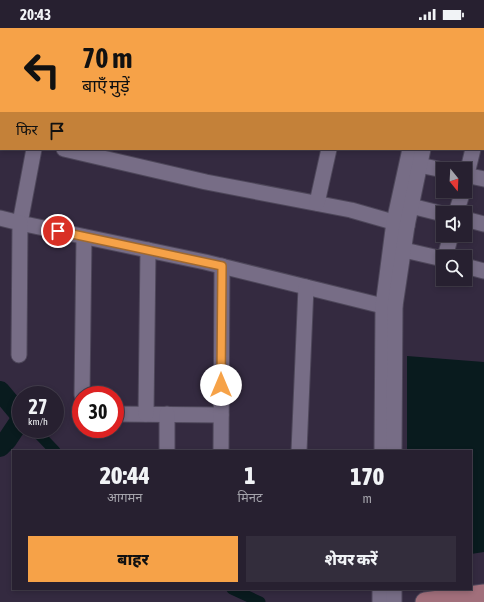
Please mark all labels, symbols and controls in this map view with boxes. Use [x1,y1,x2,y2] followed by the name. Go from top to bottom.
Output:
[20,6,51,23] text: 20:43
[82,42,132,74] text: 70 m
[16,44,68,96] icon: left
[82,75,130,96] text: बाएँ मुड़ें
[46,120,68,142] icon: arrive
[16,121,38,138] text: फिर
[436,162,472,198] north arrow
[436,162,472,286] map controls
[436,206,472,242] button: sound
[41,214,75,248] pin
[47,220,69,242] icon: arrive
[436,250,472,286] button: search
[200,364,242,406] position arrow
[72,386,124,438] speed limit sign: 30
[29,395,47,418] text: 27
[28,416,48,427] text: km/h
[100,462,150,489] text: 20:44
[244,462,256,489] text: 1
[350,463,384,490] text: 170
[107,490,143,505] text: आगमन
[238,490,262,505] text: मिनट
[363,491,372,506] text: m
[28,536,238,582] button: बाहर
[246,536,456,582] button: शेयर करें

